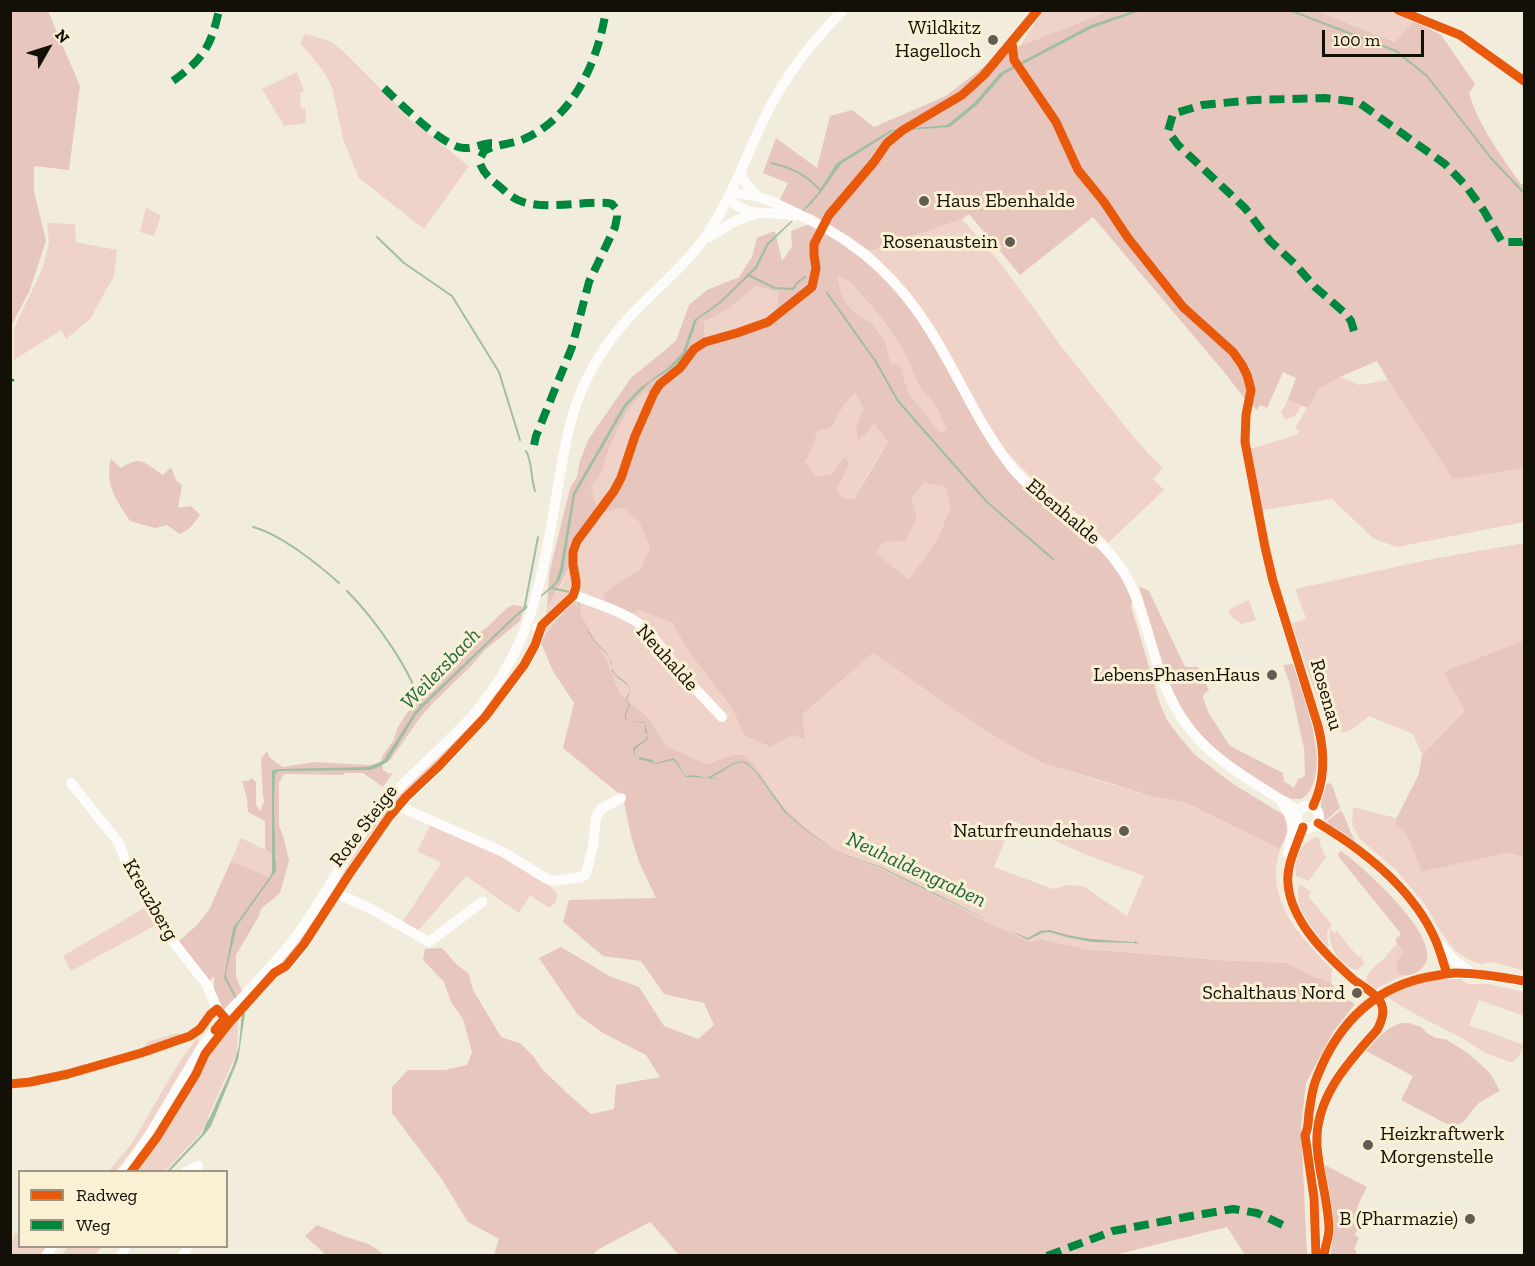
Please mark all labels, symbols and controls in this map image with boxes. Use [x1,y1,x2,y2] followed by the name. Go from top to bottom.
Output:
[895,16,981,63] place label: Wildkitz Hagelloch
[18,18,78,78] north arrow
[1325,18,1427,56] scale bar
[51,26,74,47] text: N
[1333,29,1380,51] text: 100 m
[986,33,1000,47] marker: Wildkitz Hagelloch
[936,189,1075,213] place label: Haus Ebenhalde
[917,194,931,208] marker: Haus Ebenhalde
[883,230,998,254] place label: Rosenaustein
[1003,235,1017,249] marker: Rosenaustein
[1021,474,1105,550] street label: Ebenhalde
[631,620,703,696] street label: Neuhalde
[396,623,486,715] water label: Weilersbach
[1304,657,1348,733] street label: Rosenau
[1093,663,1260,687] place label: LebensPhasenHaus
[1265,668,1279,682] marker: LebensPhasenHaus
[325,780,403,872] street label: Rote Steige
[953,819,1112,843] place label: Naturfreundehaus
[1117,824,1131,838] marker: Naturfreundehaus
[842,827,990,913] water label: Neuhaldengraben
[117,855,183,945] street label: Kreuzberg
[1202,981,1345,1005] place label: Schalthaus Nord
[1350,986,1364,1000] marker: Schalthaus Nord
[1380,1122,1504,1169] place label: Heizkraftwerk Morgenstelle
[1361,1138,1375,1152] marker: Heizkraftwerk Morgenstelle
[18,1170,228,1248] legend
[76,1184,137,1206] text: Radweg
[1339,1207,1458,1231] place label: B (Pharmazie)
[1463,1212,1477,1226] marker: B (Pharmazie)
[76,1214,110,1236] text: Weg

